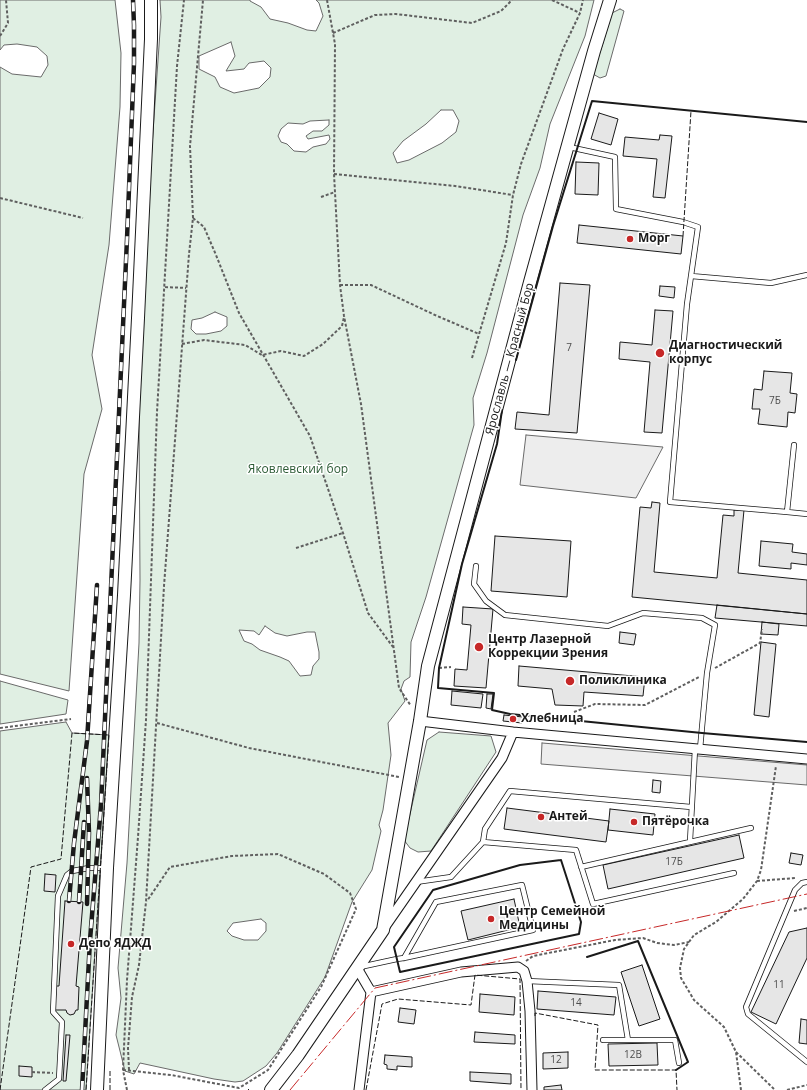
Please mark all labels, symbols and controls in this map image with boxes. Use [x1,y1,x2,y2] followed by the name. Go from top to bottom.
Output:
[638,232,670,246] place label: Морг
[625,234,635,244] marker: Морг
[483,281,537,437] street label: Ярославль — Красный Бор
[669,339,782,367] place label: Диагностический корпус
[566,342,572,354] house number: 7
[654,347,666,359] marker: Диагностический корпус
[769,395,781,407] house number: 7Б
[248,463,348,477] park label: Яковлевский бор
[488,633,608,661] place label: Центр Лазерной Коррекции Зрения
[473,641,485,653] marker: Центр Лазерной Коррекции Зрения
[579,674,667,688] place label: Поликлиника
[564,675,576,687] marker: Поликлиника
[521,712,583,726] place label: Хлебница
[508,714,518,724] marker: Хлебница
[549,810,588,824] place label: Антей
[536,812,546,822] marker: Антей
[642,815,709,829] place label: Пятёрочка
[629,817,639,827] marker: Пятёрочка
[665,856,683,868] house number: 17Б
[499,905,605,933] place label: Центр Семейной Медицины
[486,914,496,924] marker: Центр Семейной Медицины
[79,937,151,951] place label: Депо ЯДЖД
[66,939,76,949] marker: Депо ЯДЖД
[773,979,785,991] house number: 11
[570,997,582,1009] house number: 14
[624,1049,642,1061] house number: 12В
[550,1054,562,1066] house number: 12

